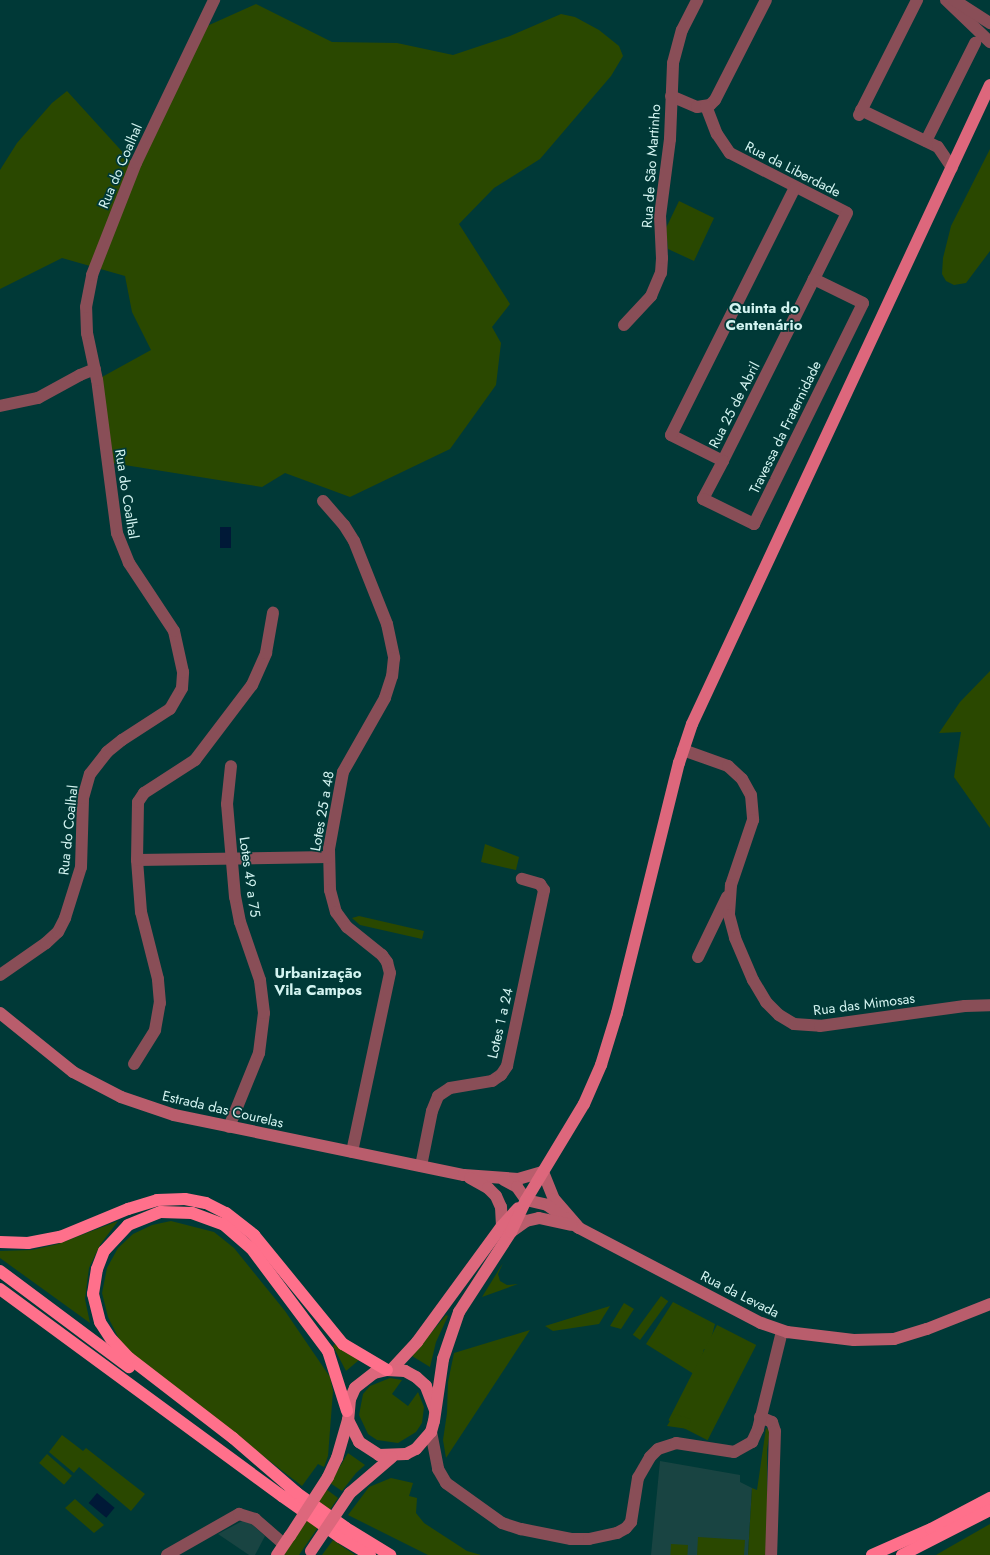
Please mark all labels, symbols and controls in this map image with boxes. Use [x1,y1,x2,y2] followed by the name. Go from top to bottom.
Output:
[638,104,664,228] street label: Rua de São Martinho
[95,121,145,211] street label: Rua do Coalhal
[742,138,844,200] street label: Rua da Liberdade
[725,299,803,334] district label: Quinta do Centenário
[746,358,824,496] street label: Travessa da Fraternidade
[705,359,763,451] street label: Rua 25 de Abril
[112,448,142,540] street label: Rua do Coalhal
[307,770,337,852] street label: Lotes 25 a 48
[55,784,81,876] street label: Rua do Coalhal
[236,836,264,918] street label: Lotes 49 a 75
[274,964,362,999] district label: Urbanização Vila Campos
[484,986,516,1060] street label: Lotes 1 a 24
[812,989,916,1019] street label: Rua das Mimosas
[161,1087,285,1131] street label: Estrada das Courelas
[698,1267,782,1321] street label: Rua da Levada

